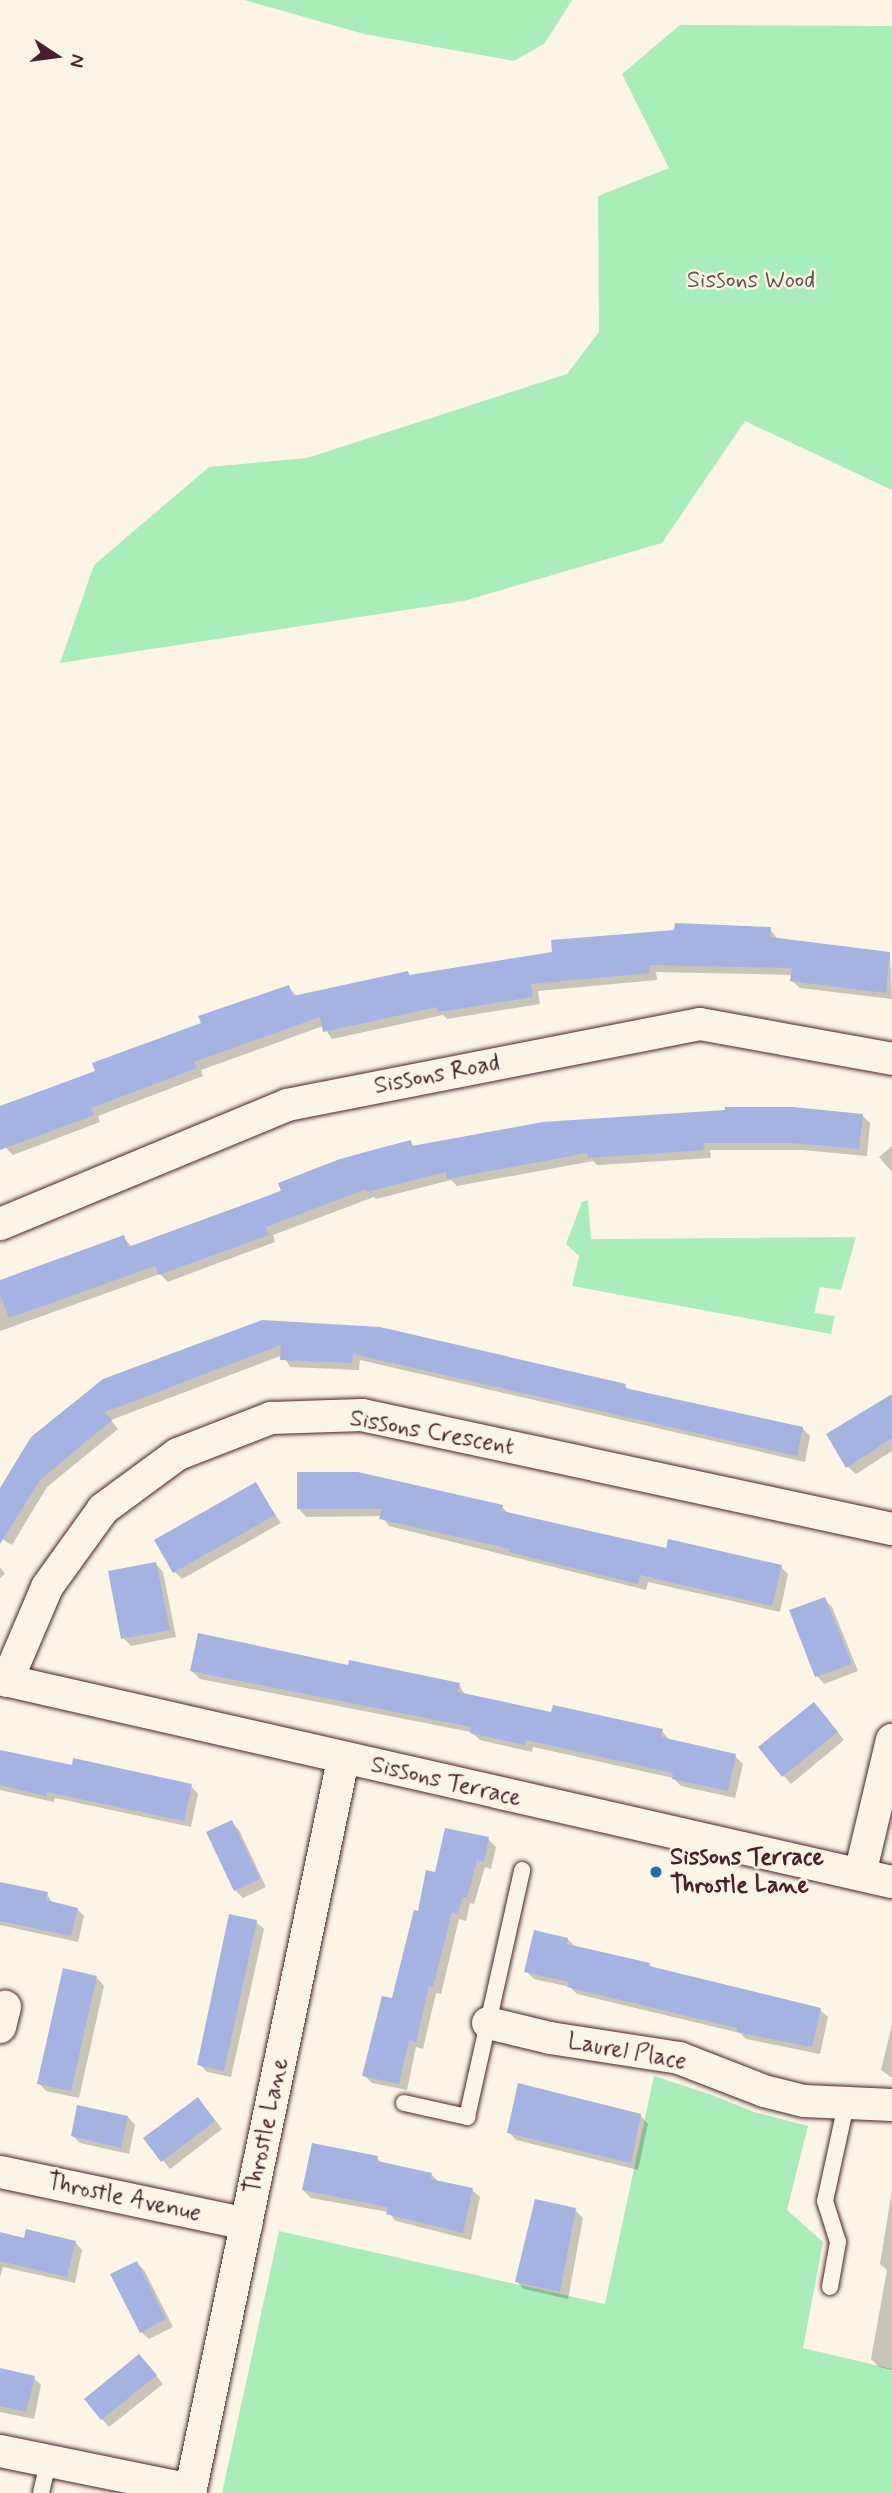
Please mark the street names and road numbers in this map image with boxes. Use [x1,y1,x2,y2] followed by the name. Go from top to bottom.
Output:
[372,1049,502,1101] street label: Sissons Road
[346,1404,518,1462] street label: Sissons Crescent
[368,1751,524,1813] street label: Sissons Terrace
[565,2027,689,2077] street label: Laurel Place
[239,2056,295,2196] street label: Throstle Lane
[43,2167,205,2229] street label: Throstle Avenue

